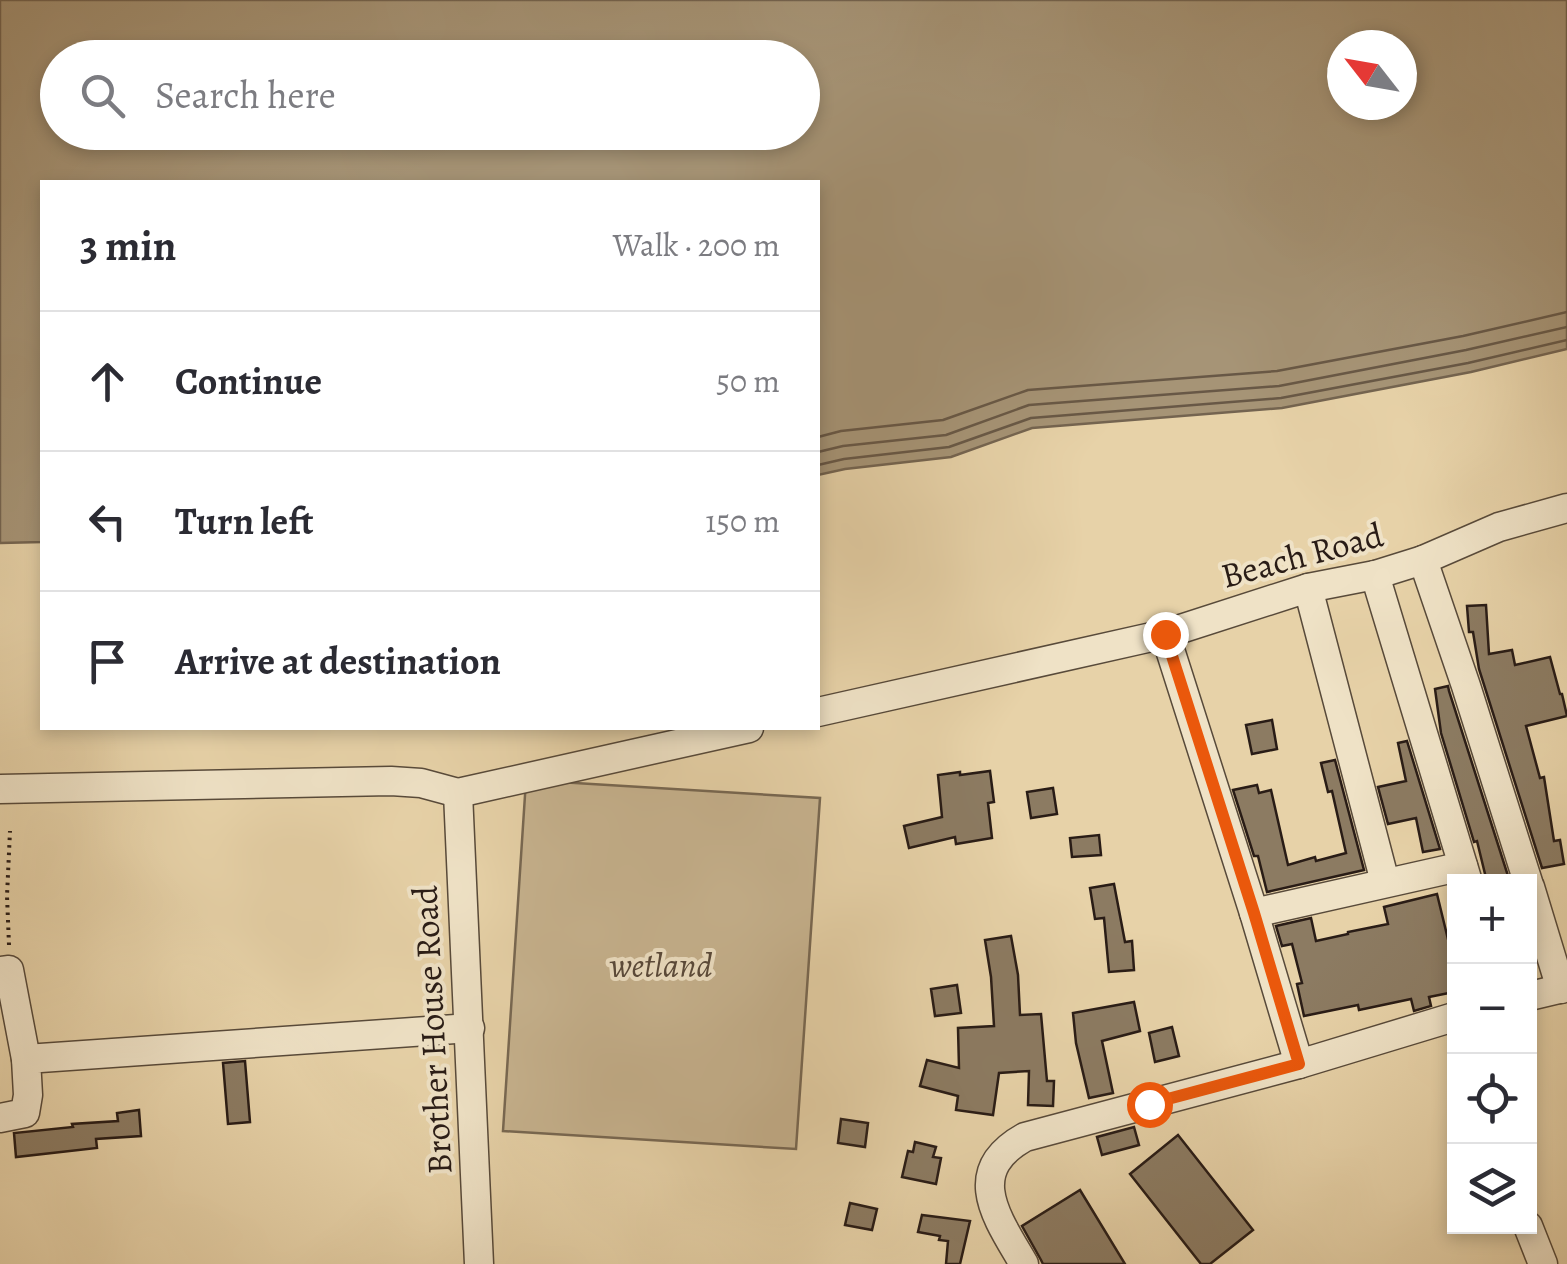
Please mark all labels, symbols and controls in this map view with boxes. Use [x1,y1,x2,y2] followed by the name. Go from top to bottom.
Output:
[1327,30,1417,120] north arrow
[40,40,820,150] search box
[75,68,130,123] icon: search
[155,69,336,121] text: Search here
[80,217,176,274] text: 3 min
[613,223,780,267] text: Walk · 200 m
[80,354,135,409] icon: ahead
[175,355,322,407] text: Continue
[716,359,780,403] text: 50 m
[80,494,135,549] icon: left
[175,495,314,547] text: Turn left
[705,499,780,543] text: 150 m
[1216,510,1389,600] street label: Beach Road
[1143,612,1189,658] route end
[80,634,135,689] icon: arrive
[175,635,501,687] text: Arrive at destination
[1447,874,1537,1234] map controls
[1447,874,1537,964] button: +
[400,884,464,1176] street label: Brother House Road
[610,941,712,989] park label: wetland
[1447,964,1537,1054] button: −
[1447,1054,1537,1144] button: locate
[1127,1082,1173,1128] route start
[1447,1144,1537,1234] button: layers

